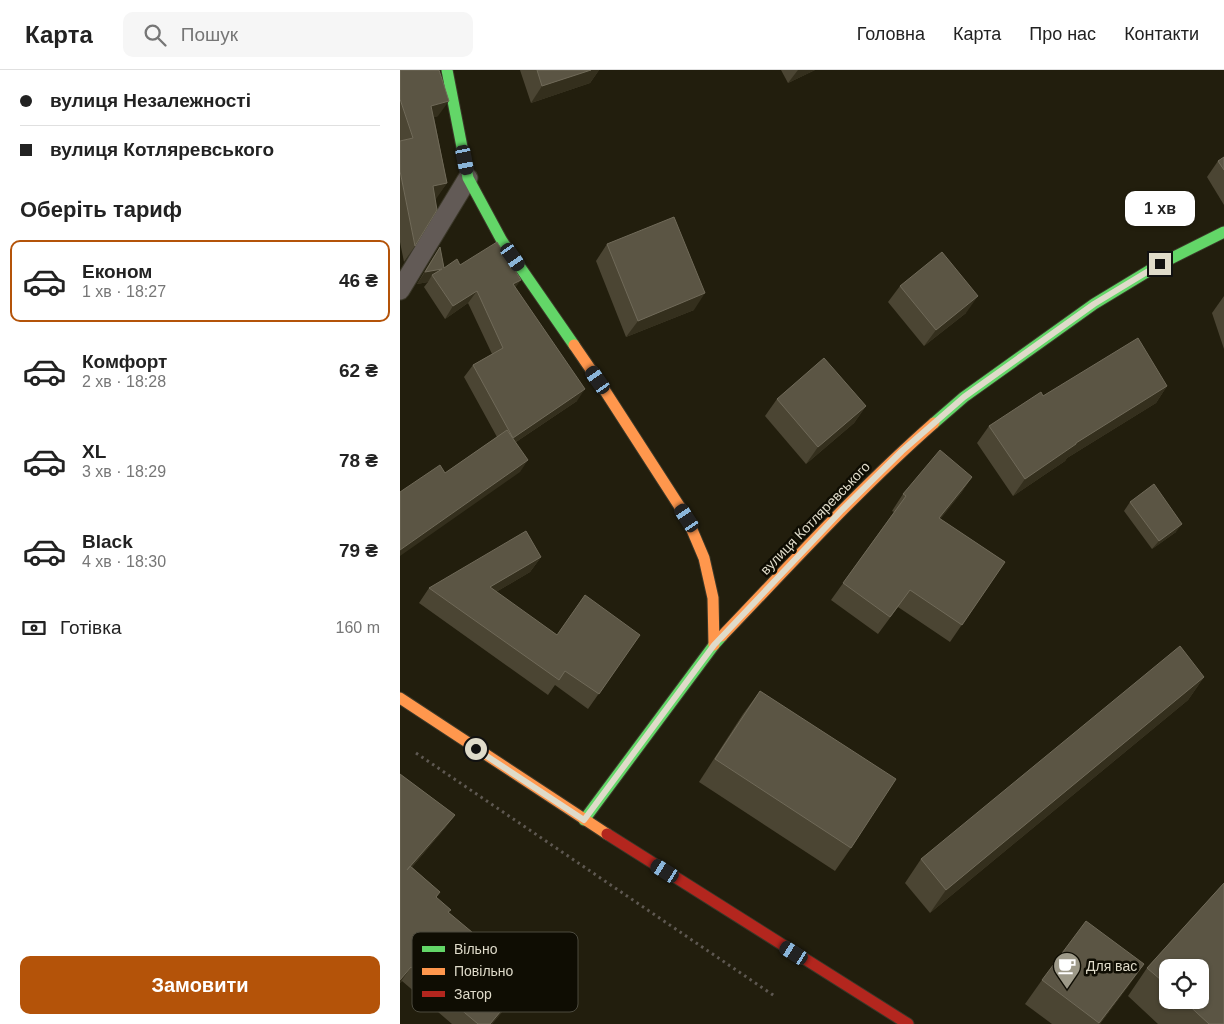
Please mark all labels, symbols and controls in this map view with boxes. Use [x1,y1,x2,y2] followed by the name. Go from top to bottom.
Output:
[123,12,473,57] search box
[25,21,93,48] text: Карта
[141,21,169,49] icon: search
[181,24,238,45] text: Пошук
[857,24,925,44] text: Головна
[953,24,1001,44] text: Карта
[1029,24,1096,44] text: Про нас
[1124,24,1199,44] text: Контакти
[50,90,251,111] text: вулиця Незалежності
[50,139,274,160] text: вулиця Котляревського
[454,144,475,176] car
[1125,191,1195,226] callout: 1 хв
[20,197,182,222] text: Оберіть тариф
[1144,200,1176,217] text: 1 хв
[498,240,527,274] car
[1149,253,1171,275] route end
[22,259,67,304] icon: car
[82,261,152,282] text: Економ
[339,270,378,291] text: 46 ₴
[82,283,166,300] text: 1 хв · 18:27
[22,349,67,394] icon: car
[82,351,167,372] text: Комфорт
[339,360,378,381] text: 62 ₴
[583,363,612,397] car
[82,373,166,390] text: 2 хв · 18:28
[22,439,67,484] icon: car
[82,441,106,462] text: XL
[339,450,378,471] text: 78 ₴
[757,458,873,578] street label: вулиця Котляревського
[82,463,166,480] text: 3 хв · 18:29
[672,501,701,535] car
[22,529,67,574] icon: car
[82,531,133,552] text: Black
[339,540,378,561] text: 79 ₴
[82,553,166,570] text: 4 хв · 18:30
[20,614,48,642] icon: cash
[60,617,121,638] text: Готівка
[336,619,380,636] text: 160 m
[465,738,487,760] route start
[648,857,681,885] car
[412,932,578,1012] legend
[777,939,810,967] car
[454,941,498,957] text: Вільно
[1052,951,1082,990] cafe icon: Для вас
[20,956,380,1014] button: Замовити
[1086,958,1137,974] place label: Для вас
[1159,959,1209,1009] map controls
[1159,959,1209,1009] button: locate
[454,963,514,979] text: Повільно
[454,986,492,1002] text: Затор

